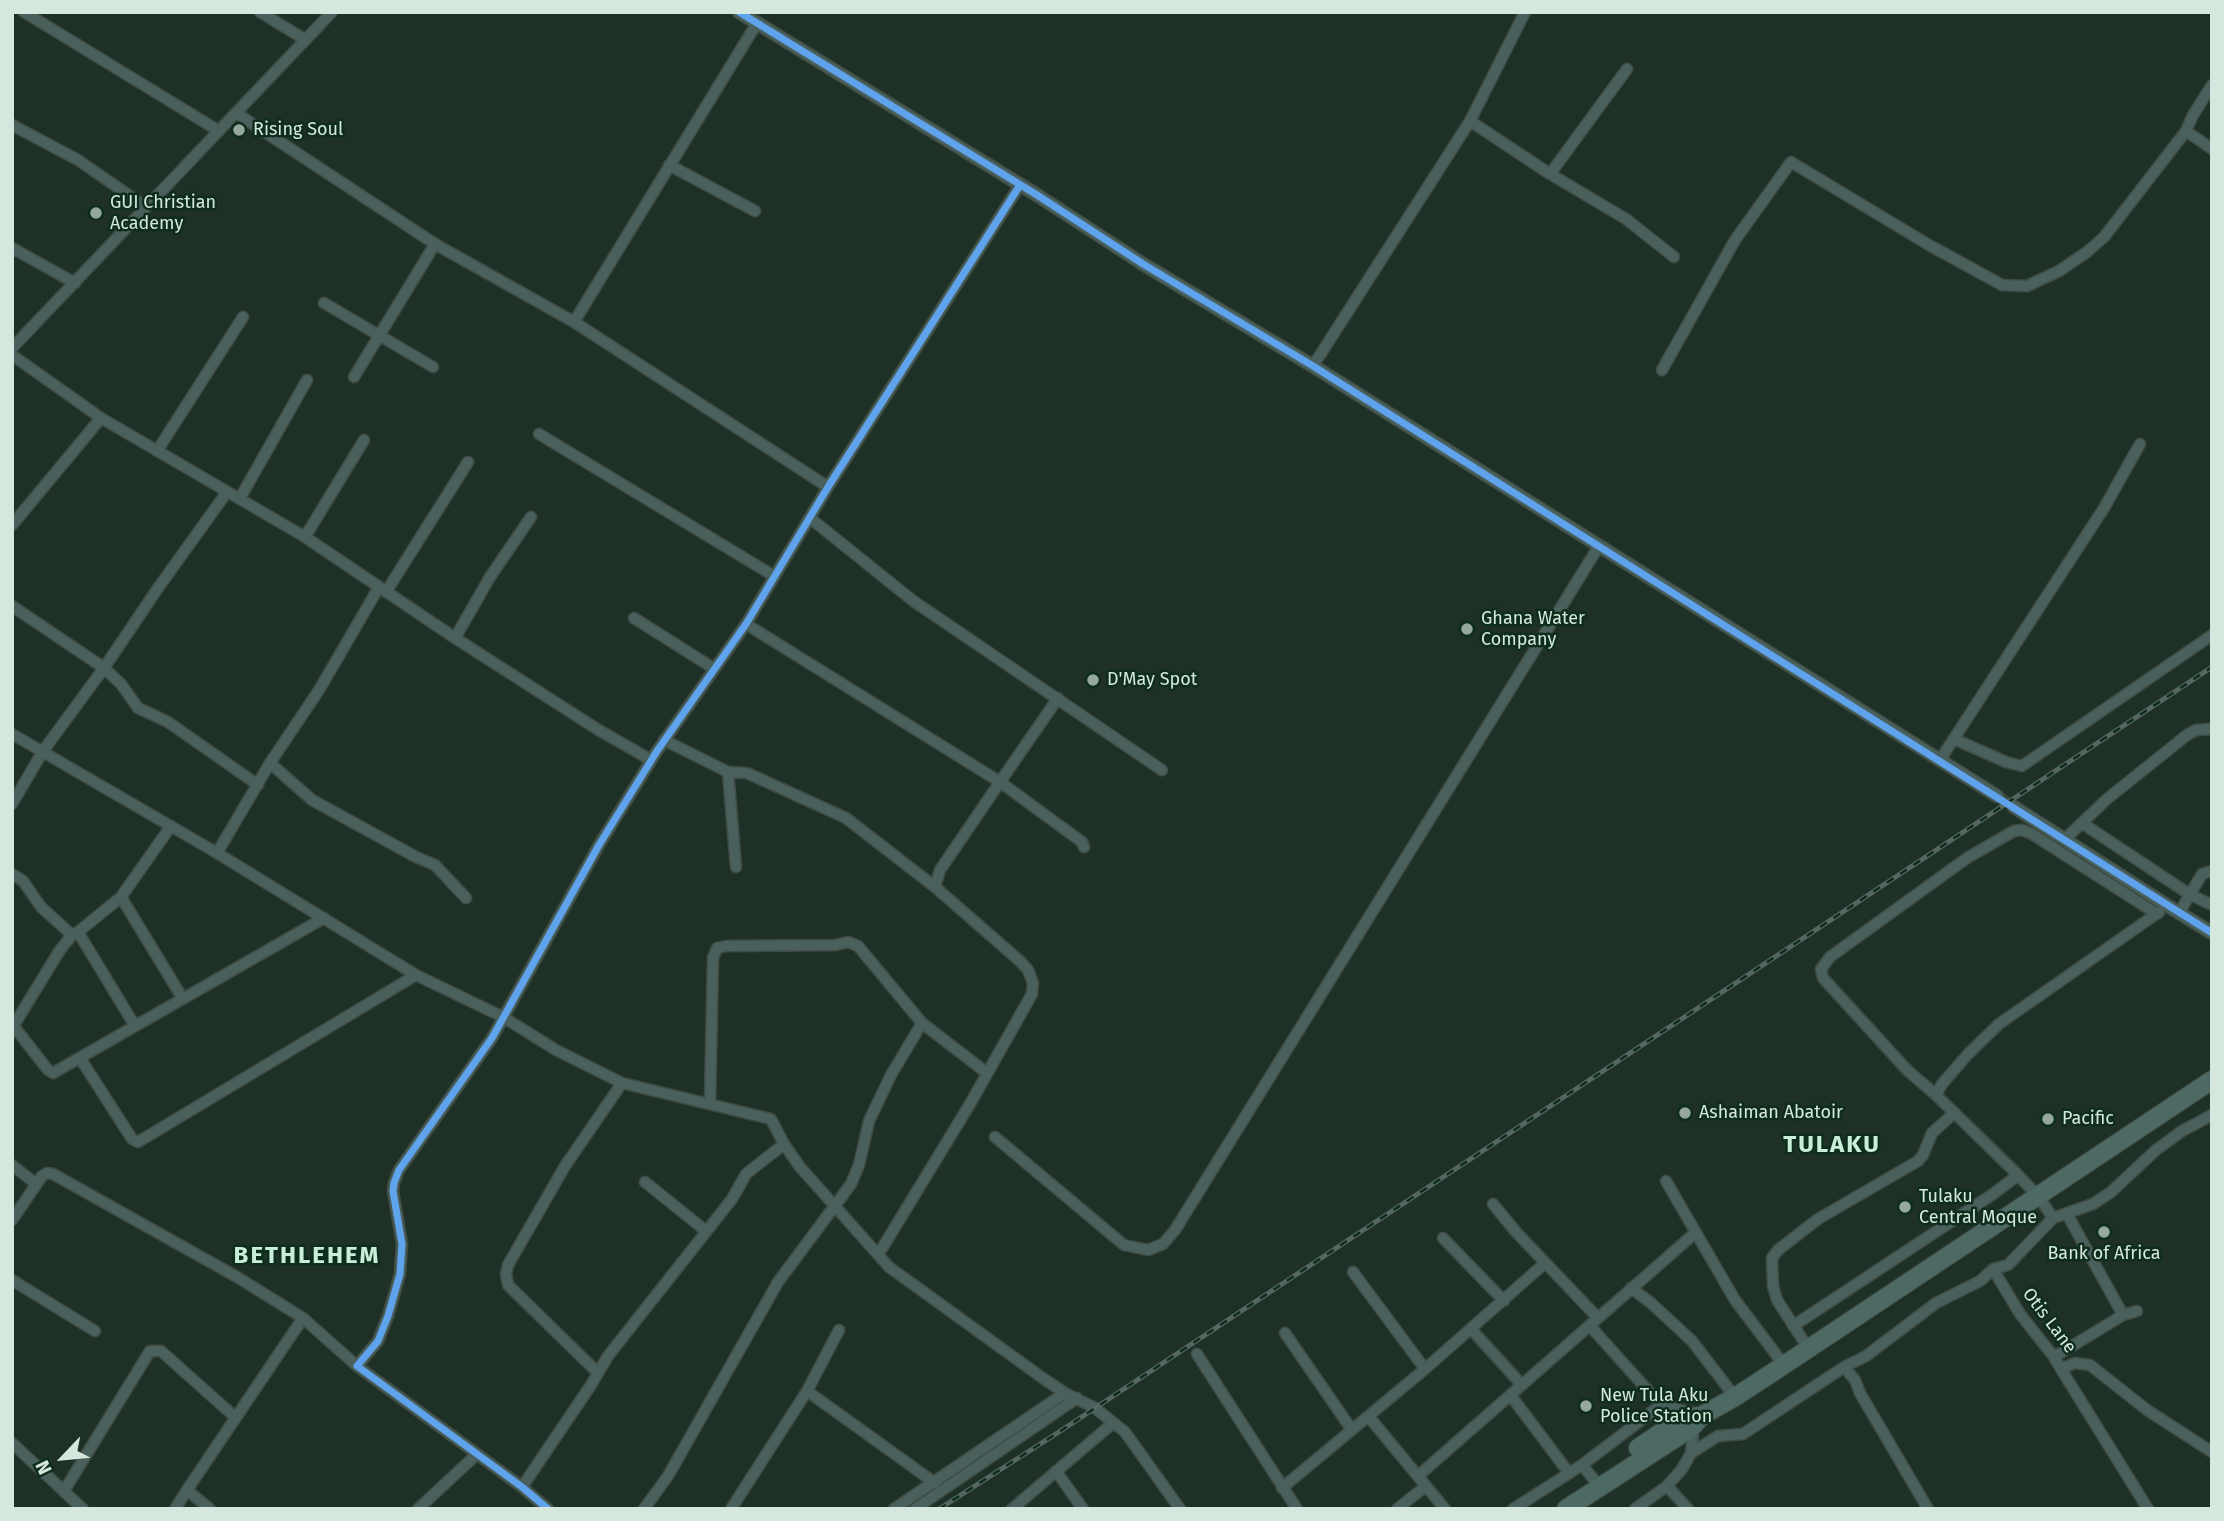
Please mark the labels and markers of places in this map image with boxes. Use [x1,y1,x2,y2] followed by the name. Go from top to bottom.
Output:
[253,119,343,141] place label: Rising Soul
[231,122,247,138] marker: Rising Soul
[110,192,216,234] place label: GUI Christian Academy
[88,205,104,221] marker: GUI Christian Academy
[1481,608,1585,650] place label: Ghana Water Company
[1459,621,1475,637] marker: Ghana Water Company
[1107,669,1197,691] place label: D'May Spot
[1085,672,1101,688] marker: D'May Spot
[1699,1102,1843,1124] place label: Ashaiman Abatoir
[1677,1105,1693,1121] marker: Ashaiman Abatoir
[2062,1108,2114,1130] place label: Pacific
[2040,1111,2056,1127] marker: Pacific
[1919,1186,2037,1228] place label: Tulaku Central Moque
[1897,1199,1913,1215] marker: Tulaku Central Moque
[2096,1224,2112,1240] marker: Bank of Africa
[2047,1243,2161,1265] place label: Bank of Africa
[1600,1385,1712,1428] place label: New Tula Aku Police Station
[1578,1398,1594,1414] marker: New Tula Aku Police Station

